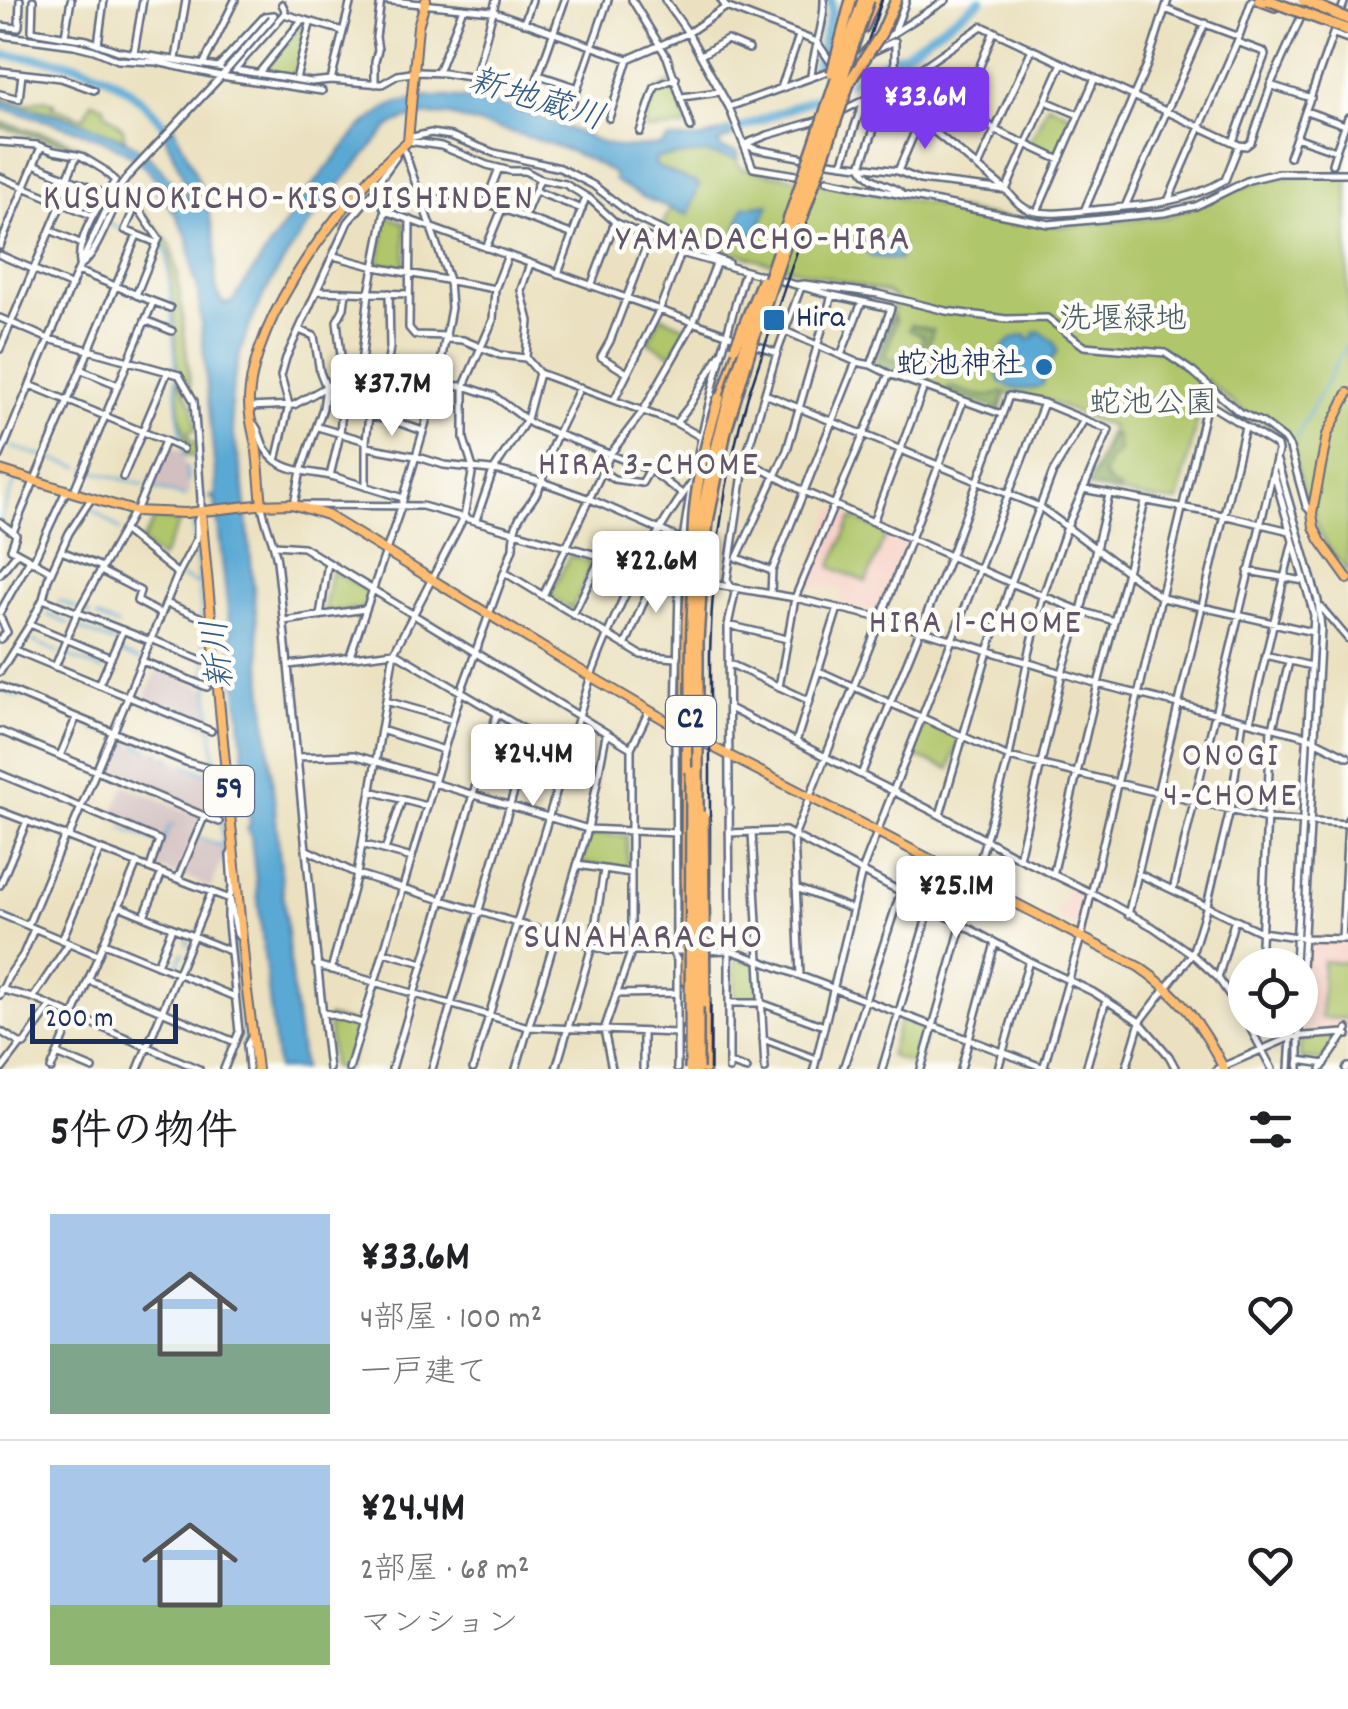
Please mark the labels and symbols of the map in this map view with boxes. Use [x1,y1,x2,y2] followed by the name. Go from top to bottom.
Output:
[462,58,610,146] water label: 新地蔵川
[844,67,1006,152] pin: ¥33.6M
[43,173,535,228] district label: KUSUNOKICHO-KISOJISHINDEN
[616,214,912,269] district label: YAMADACHO-HIRA
[796,297,846,343] place label: Hira
[1059,299,1187,345] park label: 洗堰緑地
[761,307,787,333] marker: Hira
[896,344,1024,390] place label: 蛇池神社
[311,354,473,439] pin: ¥37.7M
[1033,356,1055,378] marker: 蛇池神社
[1089,383,1217,429] park label: 蛇池公園
[538,442,760,492] district label: HIRA 3-CHOME
[575,531,737,616] pin: ¥22.6M
[869,600,1083,650] district label: HIRA 1-CHOME
[192,617,250,691] water label: 新川
[666,696,716,746] road number: C2
[452,724,614,809] pin: ¥24.4M
[1163,733,1299,823] district label: ONOGI 4-CHOME
[204,766,254,816] road number: 59
[875,856,1037,941] pin: ¥25.1M
[523,912,765,967] district label: SUNAHARACHO
[30,999,178,1044] scale bar

